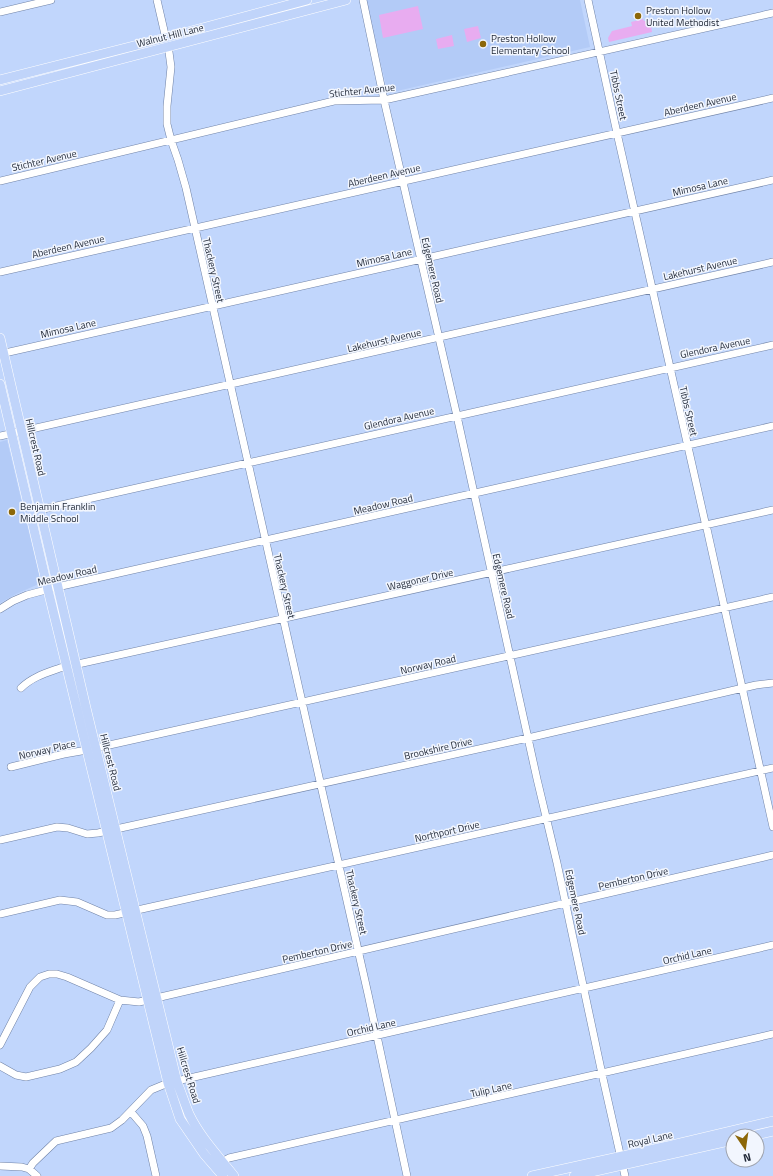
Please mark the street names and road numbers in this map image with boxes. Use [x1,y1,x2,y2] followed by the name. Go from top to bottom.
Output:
[135,20,205,51] street label: Walnut Hill Lane
[606,69,631,122] street label: Tibbs Street
[328,80,396,101] street label: Stichter Avenue
[662,89,738,120] street label: Aberdeen Avenue
[10,146,78,175] street label: Stichter Avenue
[346,160,422,191] street label: Aberdeen Avenue
[671,173,729,200] street label: Mimosa Lane
[30,231,106,262] street label: Aberdeen Avenue
[199,236,228,304] street label: Thackery Street
[418,236,447,304] street label: Edgemere Road
[355,244,413,271] street label: Mimosa Lane
[662,253,738,284] street label: Lakehurst Avenue
[39,315,97,342] street label: Mimosa Lane
[346,325,422,356] street label: Lakehurst Avenue
[679,333,752,362] street label: Glendora Avenue
[676,385,702,438] street label: Tibbs Street
[363,403,436,434] street label: Glendora Avenue
[22,417,49,477] street label: Hillcrest Road
[352,490,414,519] street label: Meadow Road
[270,552,299,620] street label: Thackery Street
[489,552,518,620] street label: Edgemere Road
[36,561,98,590] street label: Meadow Road
[386,565,455,594] street label: Waggoner Drive
[399,651,457,678] street label: Norway Road
[96,732,125,792] street label: Hillcrest Road
[403,733,474,764] street label: Brookshire Drive
[17,736,77,763] street label: Norway Place
[413,817,481,846] street label: Northport Drive
[597,863,670,894] street label: Pemberton Drive
[342,868,371,936] street label: Thackery Street
[561,868,590,936] street label: Edgemere Road
[281,936,354,967] street label: Pemberton Drive
[661,943,713,968] street label: Orchid Lane
[345,1015,397,1040] street label: Orchid Lane
[173,1045,204,1105] street label: Hillcrest Road
[469,1077,513,1102] street label: Tulip Lane
[626,1127,674,1152] street label: Royal Lane

